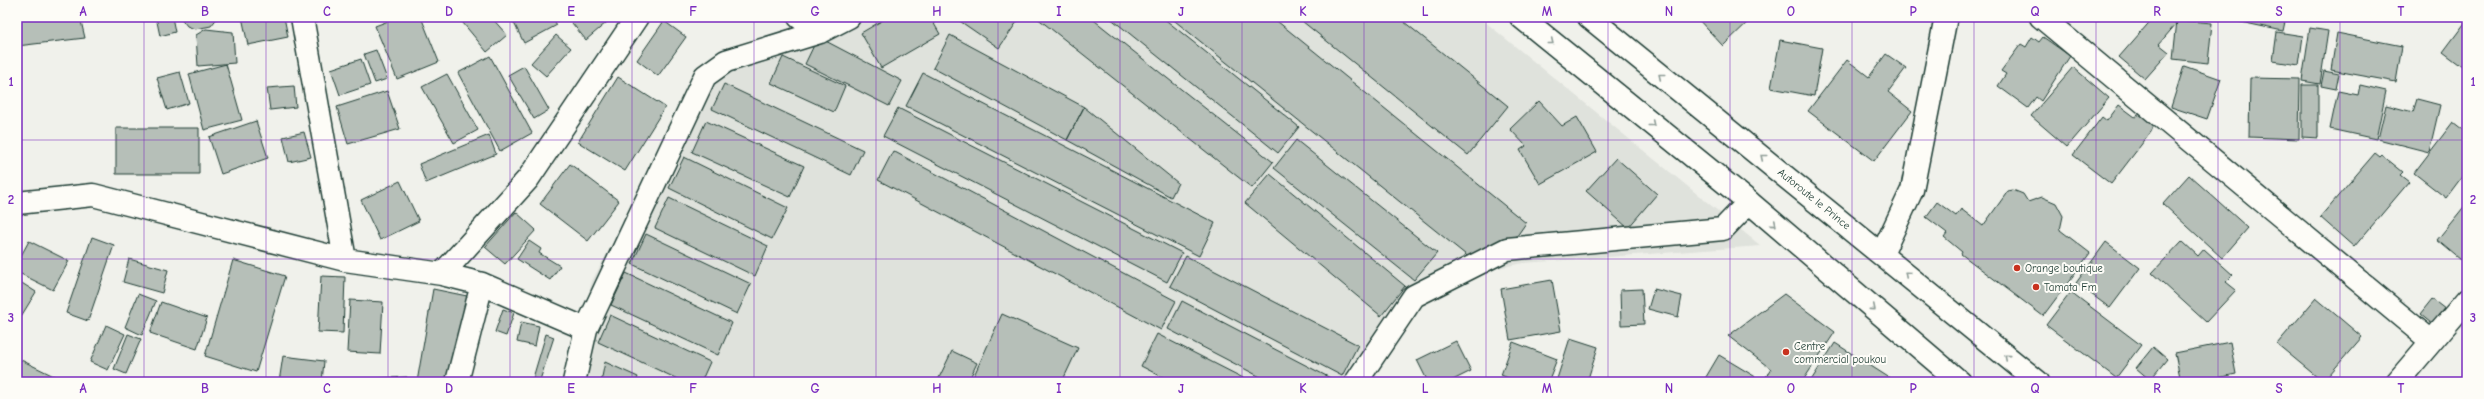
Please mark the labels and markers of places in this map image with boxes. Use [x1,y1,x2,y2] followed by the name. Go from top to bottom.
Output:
[2025,262,2103,275] place label: Orange boutique
[2012,263,2022,273] marker: Orange boutique
[2044,281,2097,294] place label: Tamata Fm
[2031,282,2041,292] marker: Tamata Fm
[1794,340,1886,366] place label: Centre commercial poukou
[1781,347,1791,357] marker: Centre commercial poukou

